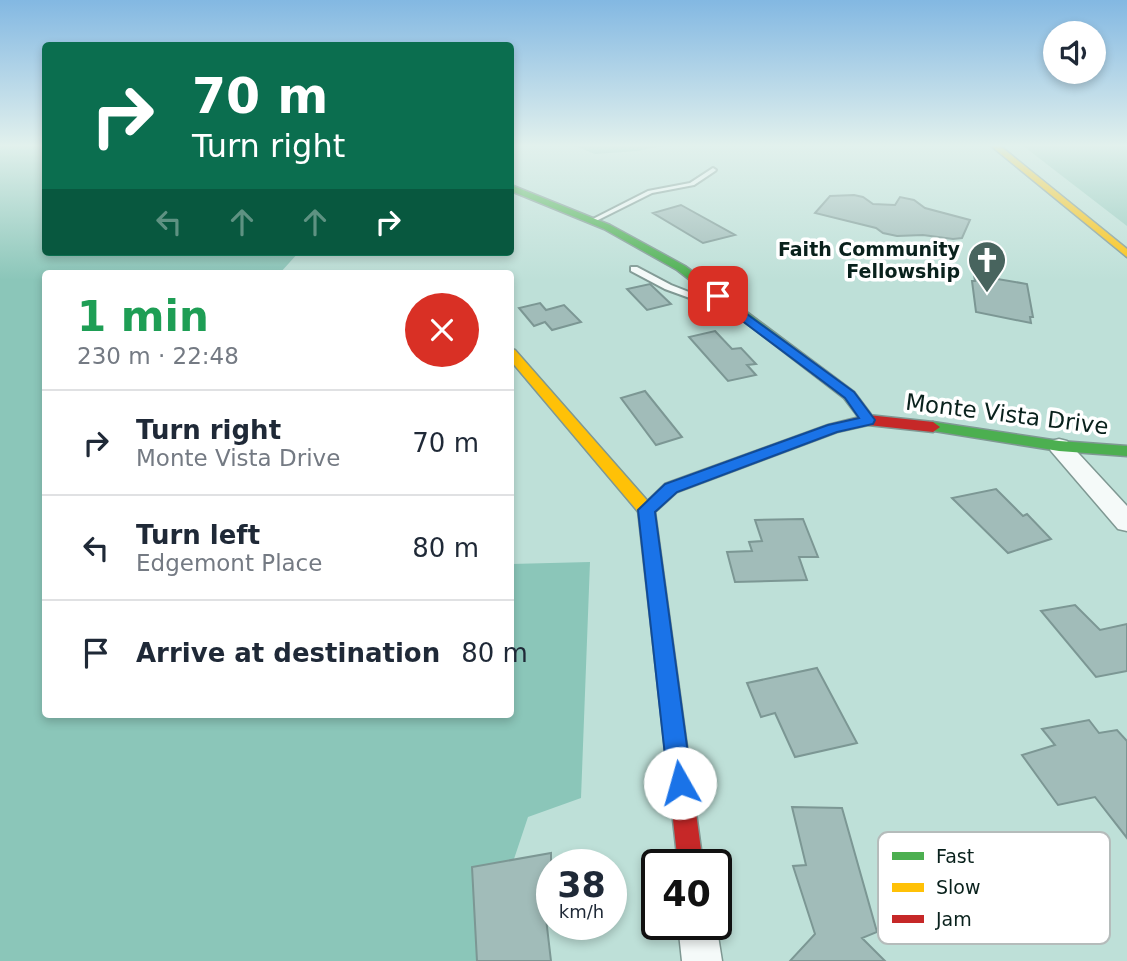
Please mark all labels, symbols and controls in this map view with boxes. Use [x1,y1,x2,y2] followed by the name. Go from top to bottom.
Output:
[1043,21,1106,84] map controls
[1043,21,1106,84] button: sound
[192,68,328,125] text: 70 m
[77,70,168,161] icon: right
[192,127,345,165] text: Turn right
[150,203,188,241] icon: left
[223,203,261,241] icon: ahead
[296,203,334,241] icon: ahead
[369,203,407,241] icon: right
[778,238,961,282] place label: Faith Community Fellowship
[966,239,1008,294] church icon: Faith Community Fellowship
[688,266,748,326] pin
[699,277,737,315] icon: arrive
[77,292,209,341] text: 1 min
[405,293,479,367] button: close
[77,343,239,369] text: 230 m · 22:48
[904,389,1110,439] street label: Monte Vista Drive
[136,415,281,445] text: Turn right
[77,424,115,462] icon: right
[412,428,479,458] text: 70 m
[136,445,340,471] text: Monte Vista Drive
[136,520,260,550] text: Turn left
[77,529,115,567] icon: left
[412,533,479,563] text: 80 m
[136,550,322,576] text: Edgemont Place
[77,634,115,672] icon: arrive
[136,638,440,668] text: Arrive at destination
[461,638,528,668] text: 80 m
[643,746,717,820] position arrow
[878,832,1110,944] legend
[936,845,974,867] text: Fast
[641,849,732,940] speed limit sign: 40
[557,865,606,905] text: 38
[936,876,981,898] text: Slow
[559,901,604,922] text: km/h
[935,908,972,930] text: Jam

